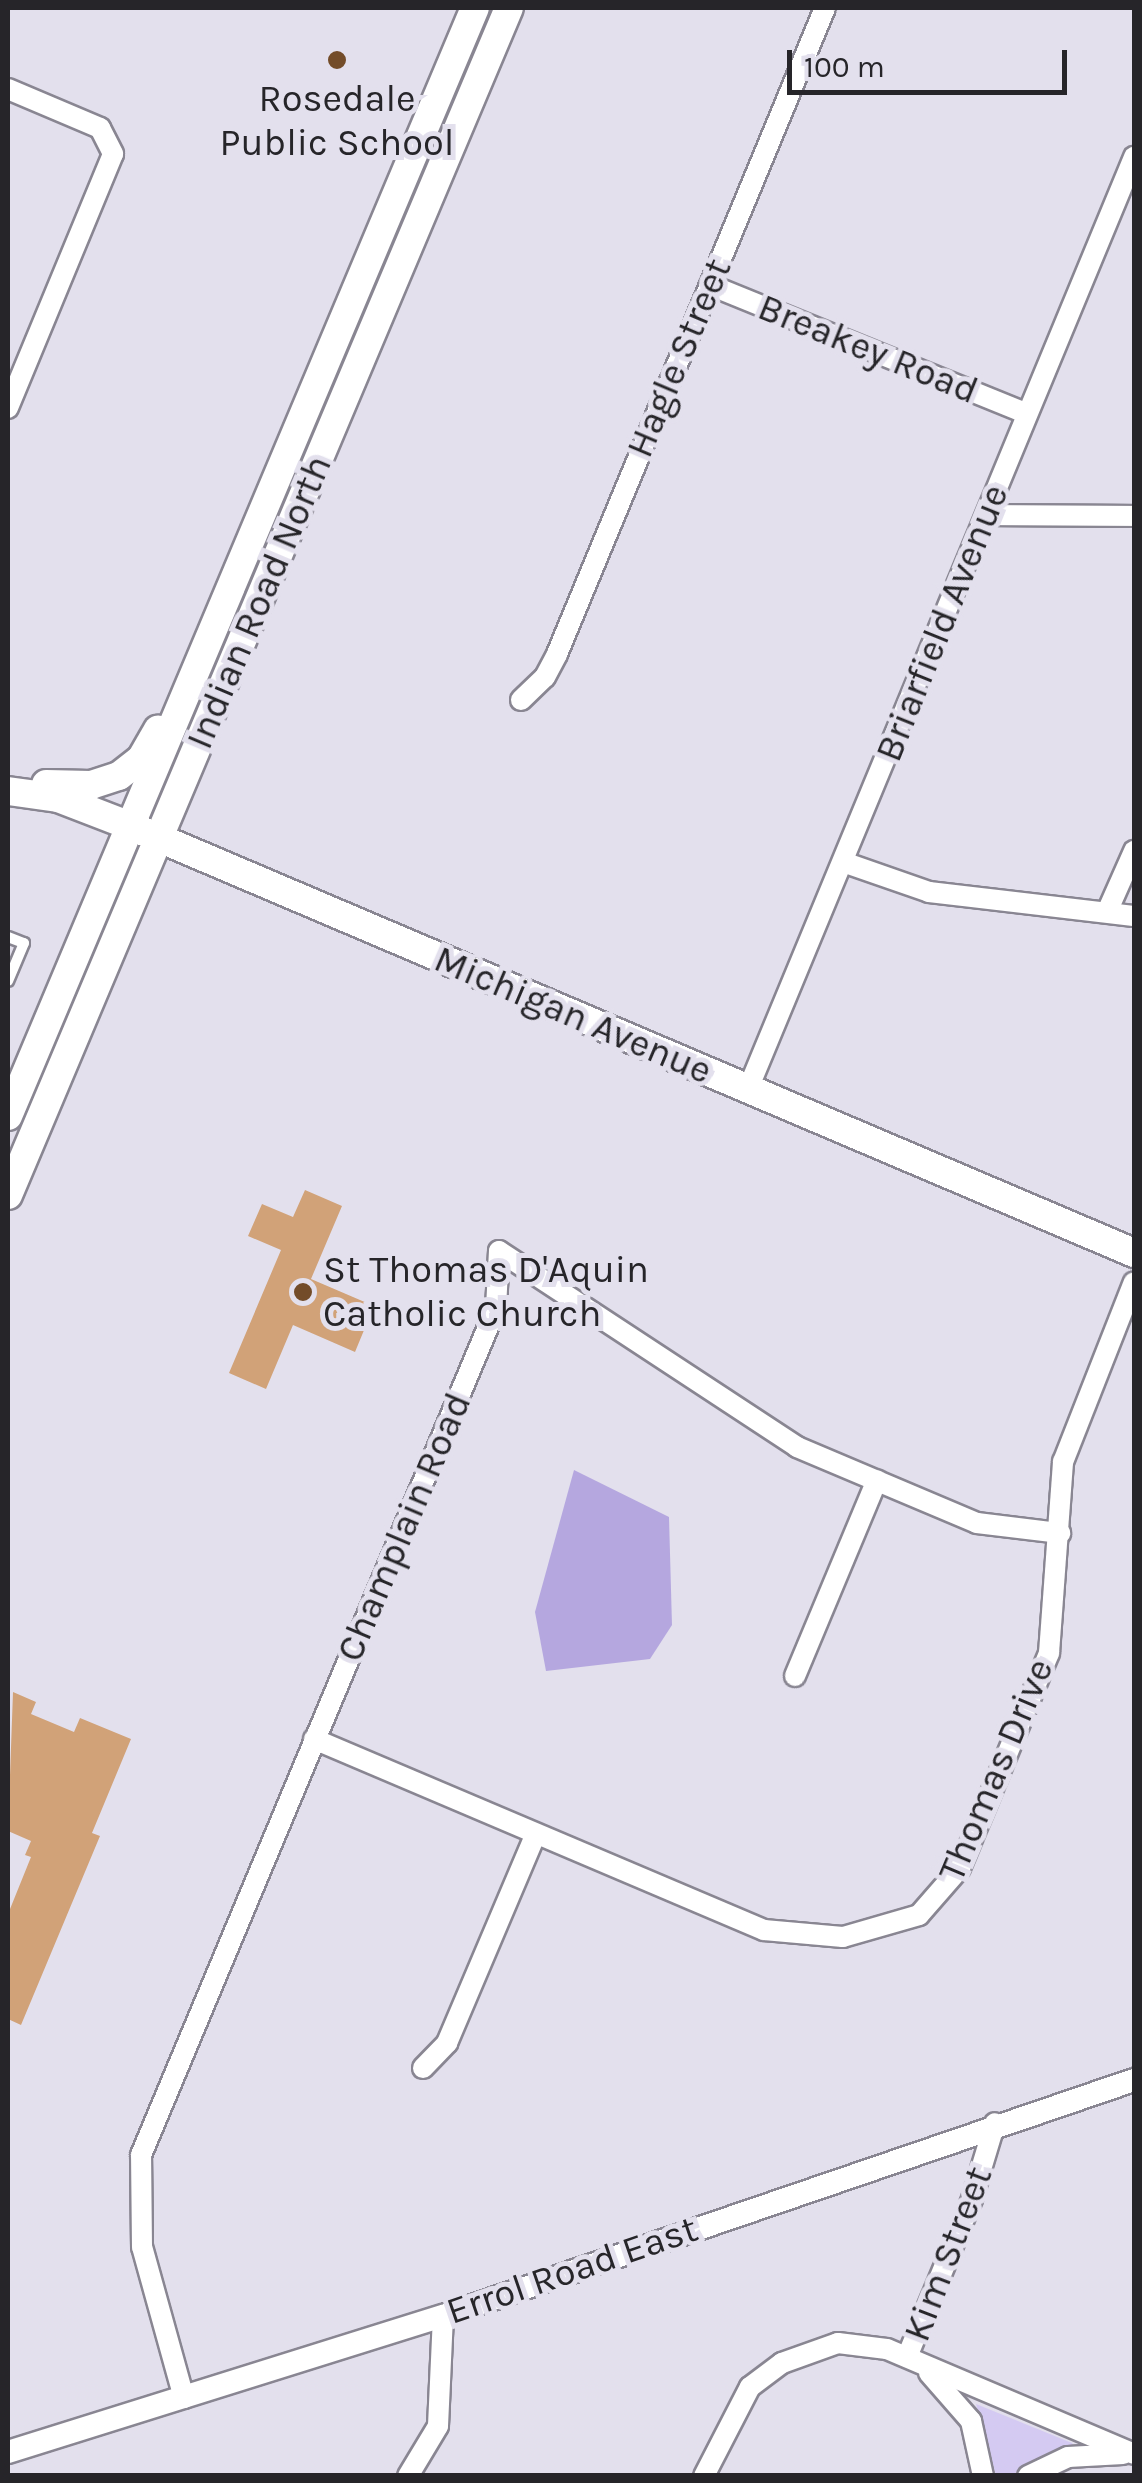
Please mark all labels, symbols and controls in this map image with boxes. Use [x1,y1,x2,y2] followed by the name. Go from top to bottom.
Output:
[792,30,1072,92] scale bar
[326,49,348,71] marker: Rosedale Public School
[804,49,885,85] text: 100 m
[220,76,454,165] place label: Rosedale Public School
[617,252,741,464] street label: Hagle Street
[751,284,985,414] street label: Breakey Road
[177,448,341,756] street label: Indian Road North
[866,478,1018,768] street label: Briarfield Avenue
[428,936,718,1094] street label: Michigan Avenue
[323,1247,649,1336] place label: St Thomas D'Aquin Catholic Church
[292,1281,314,1303] marker: St Thomas D'Aquin Catholic Church
[327,1386,481,1668] street label: Champlain Road
[929,1652,1063,1888] street label: Thomas Drive
[894,2160,1002,2348] street label: Kim Street
[441,2206,703,2334] street label: Errol Road East

